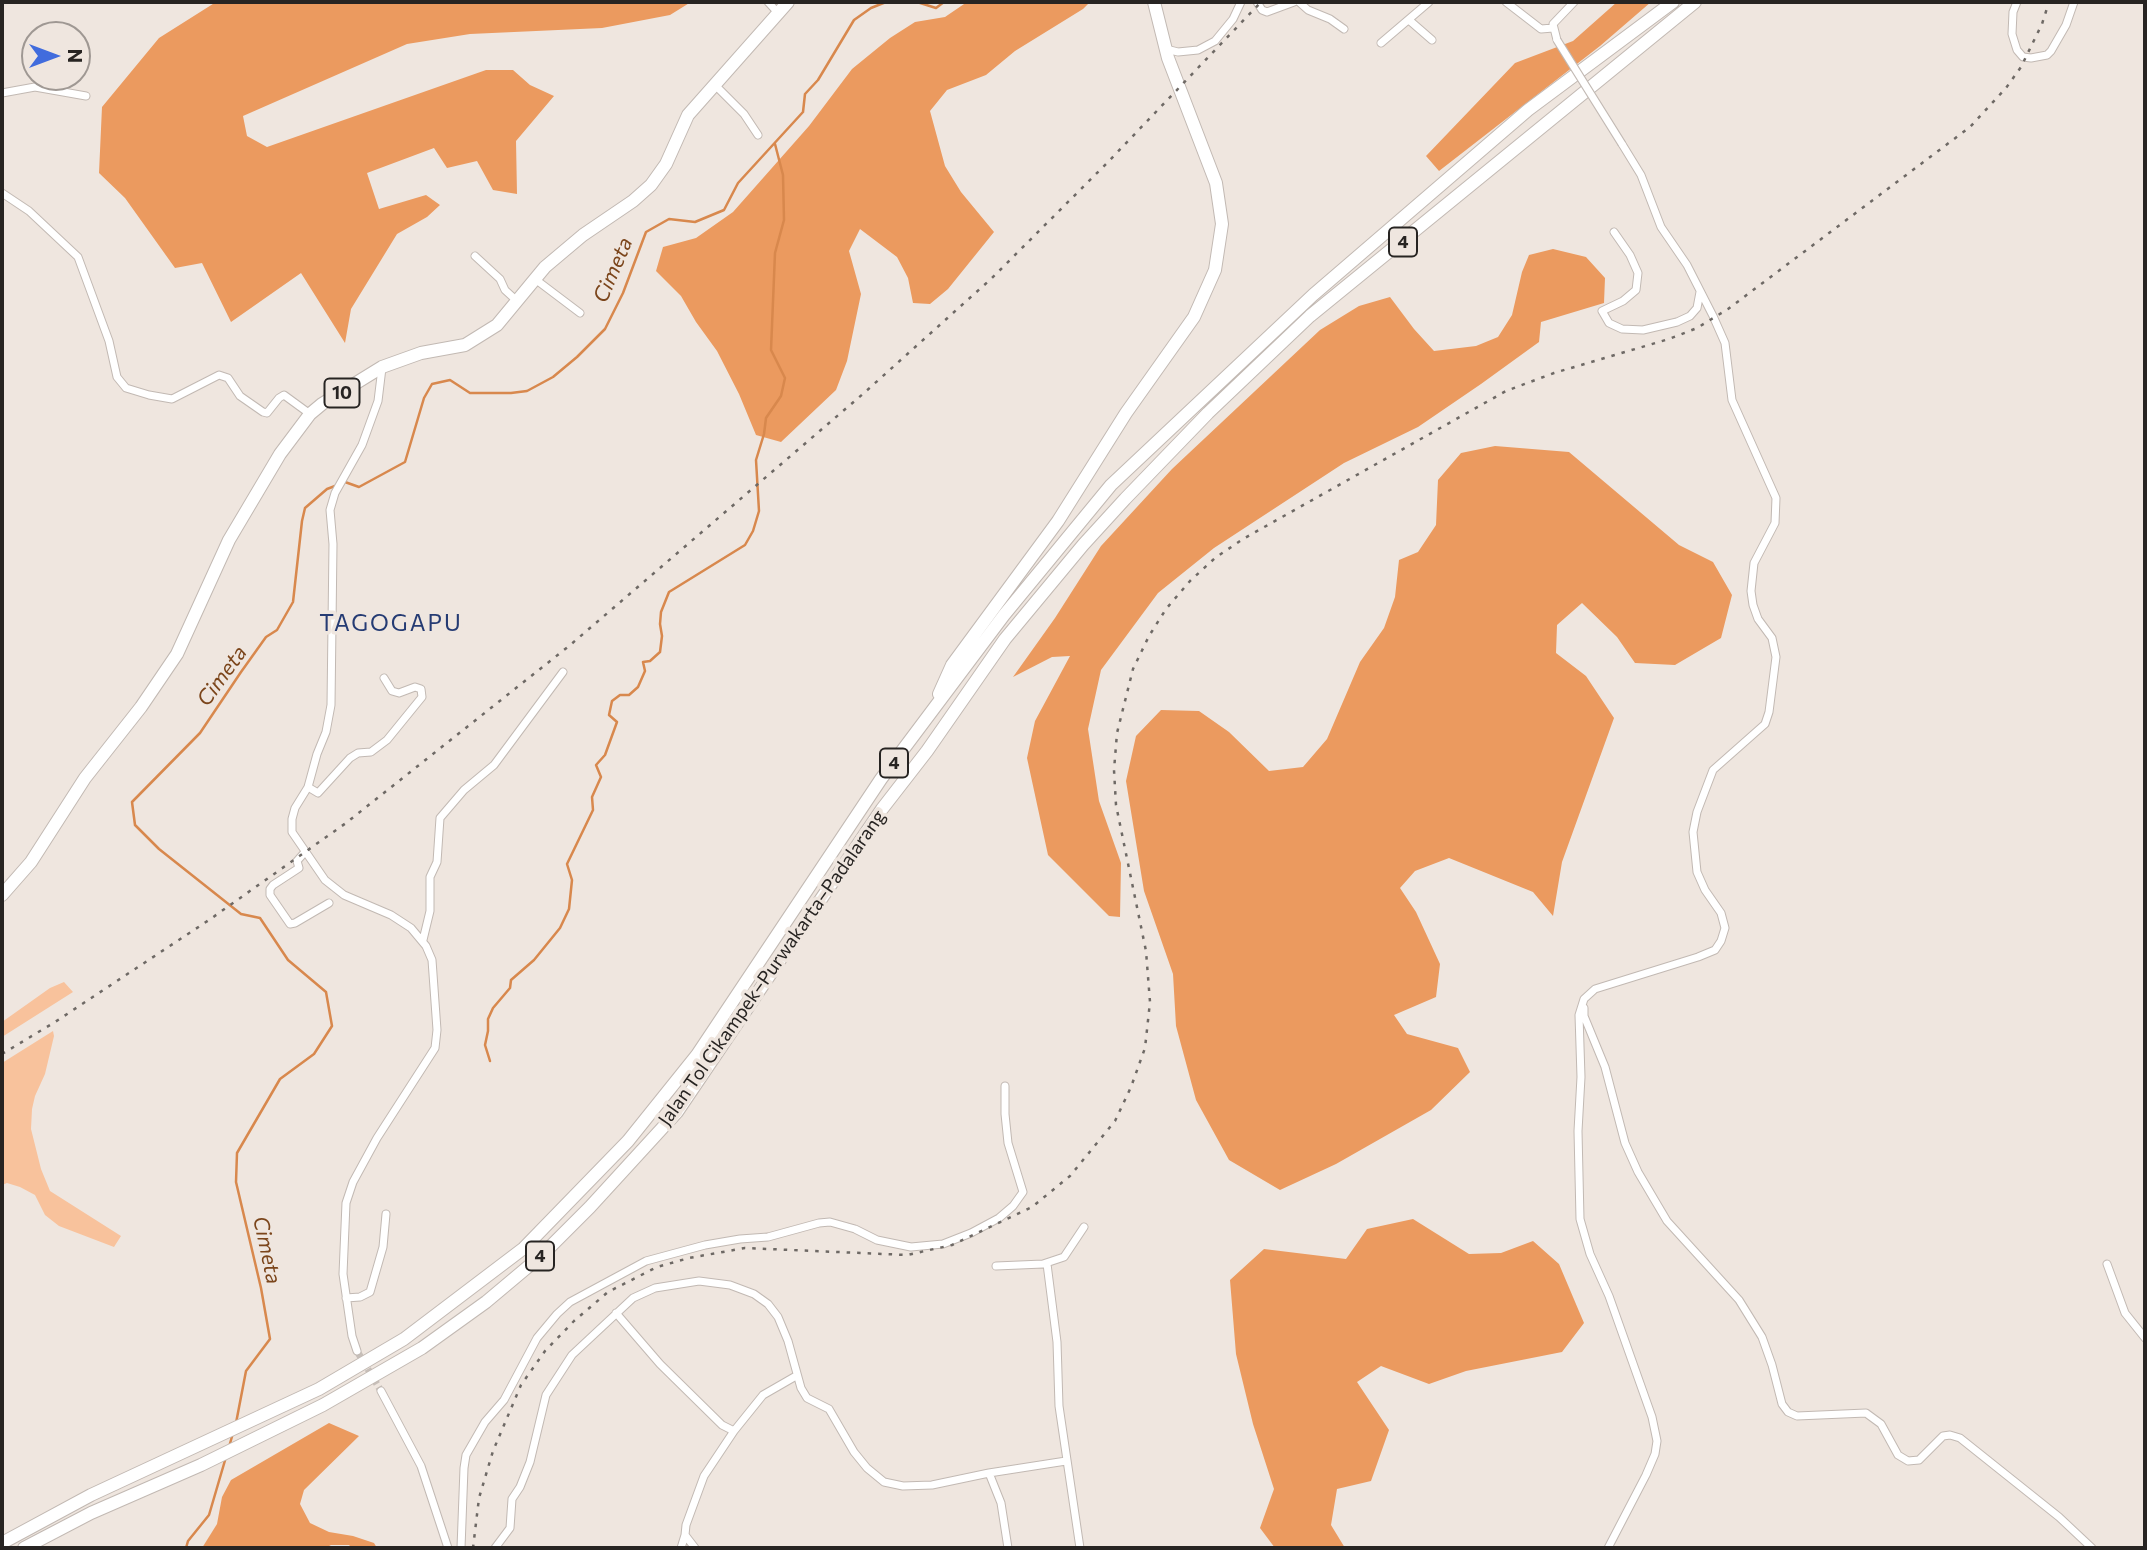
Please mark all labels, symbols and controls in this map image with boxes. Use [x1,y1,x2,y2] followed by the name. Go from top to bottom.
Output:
[21,21,91,91] north arrow
[64,49,87,63] text: N
[1389,228,1417,256] road number: 4
[588,233,638,307] water label: Cimeta
[324,379,360,408] road number: 10
[320,609,462,637] district label: TAGOGAPU
[192,641,252,711] water label: Cimeta
[880,748,908,778] road number: 4
[654,806,890,1130] street label: Jalan Tol Cikampek–Purwakarta–Padalarang
[248,1214,286,1286] water label: Cimeta
[526,1241,554,1270] road number: 4

